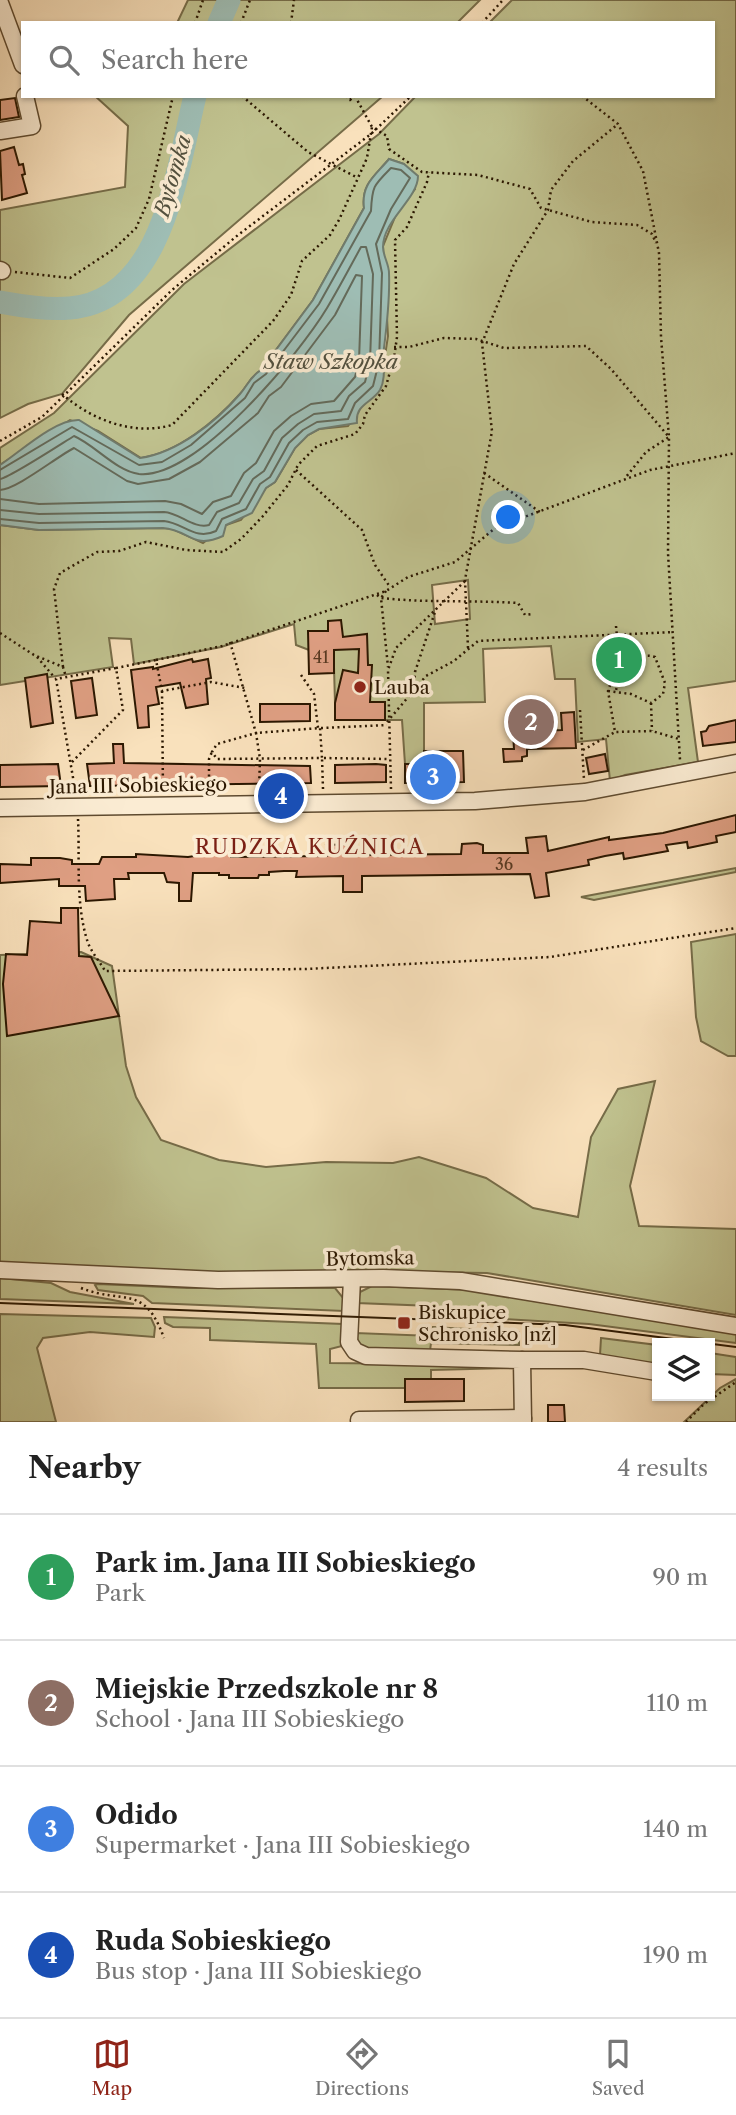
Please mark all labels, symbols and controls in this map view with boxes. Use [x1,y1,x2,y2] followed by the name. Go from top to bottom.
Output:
[21,21,715,98] search box
[45,41,83,79] icon: search
[101,44,248,76] text: Search here
[148,132,196,222] water label: Bytomka
[262,349,399,374] water label: Staw Szkopka
[491,500,525,534] your location
[596,634,642,686] pin: 1
[313,647,329,667] house number: 41
[374,676,430,699] place label: Lauba
[352,679,368,695] marker: Lauba
[508,696,554,748] pin: 2
[410,751,456,803] pin: 3
[258,770,304,822] pin: 4
[46,772,227,799] street label: Jana III Sobieskiego
[195,834,425,859] district label: RUDZKA KUŹNICA
[495,854,513,874] house number: 36
[326,1246,414,1271] street label: Bytomska
[418,1301,557,1346] place label: Biskupice Schronisko [nż]
[396,1315,412,1331] marker: Biskupice Schronisko [nż]
[652,1338,715,1401] map controls
[652,1338,715,1401] button: layers
[28,1449,141,1486] text: Nearby
[617,1454,708,1482] text: 4 results
[95,1547,476,1579] text: Park im. Jana III Sobieskiego
[46,1563,56,1591] text: 1
[652,1563,708,1591] text: 90 m
[95,1579,145,1607] text: Park
[95,1673,438,1705] text: Miejskie Przedszkole nr 8
[44,1689,58,1717] text: 2
[647,1689,708,1717] text: 110 m
[95,1705,404,1733] text: School · Jana III Sobieskiego
[95,1799,178,1831] text: Odido
[45,1815,58,1843] text: 3
[643,1815,708,1843] text: 140 m
[95,1831,470,1859] text: Supermarket · Jana III Sobieskiego
[95,1925,331,1957] text: Ruda Sobieskiego
[44,1941,58,1969] text: 4
[643,1941,708,1969] text: 190 m
[95,1957,422,1985] text: Bus stop · Jana III Sobieskiego
[91,2035,132,2100] tab: Map
[315,2035,409,2100] tab: Directions
[592,2035,645,2100] tab: Saved

